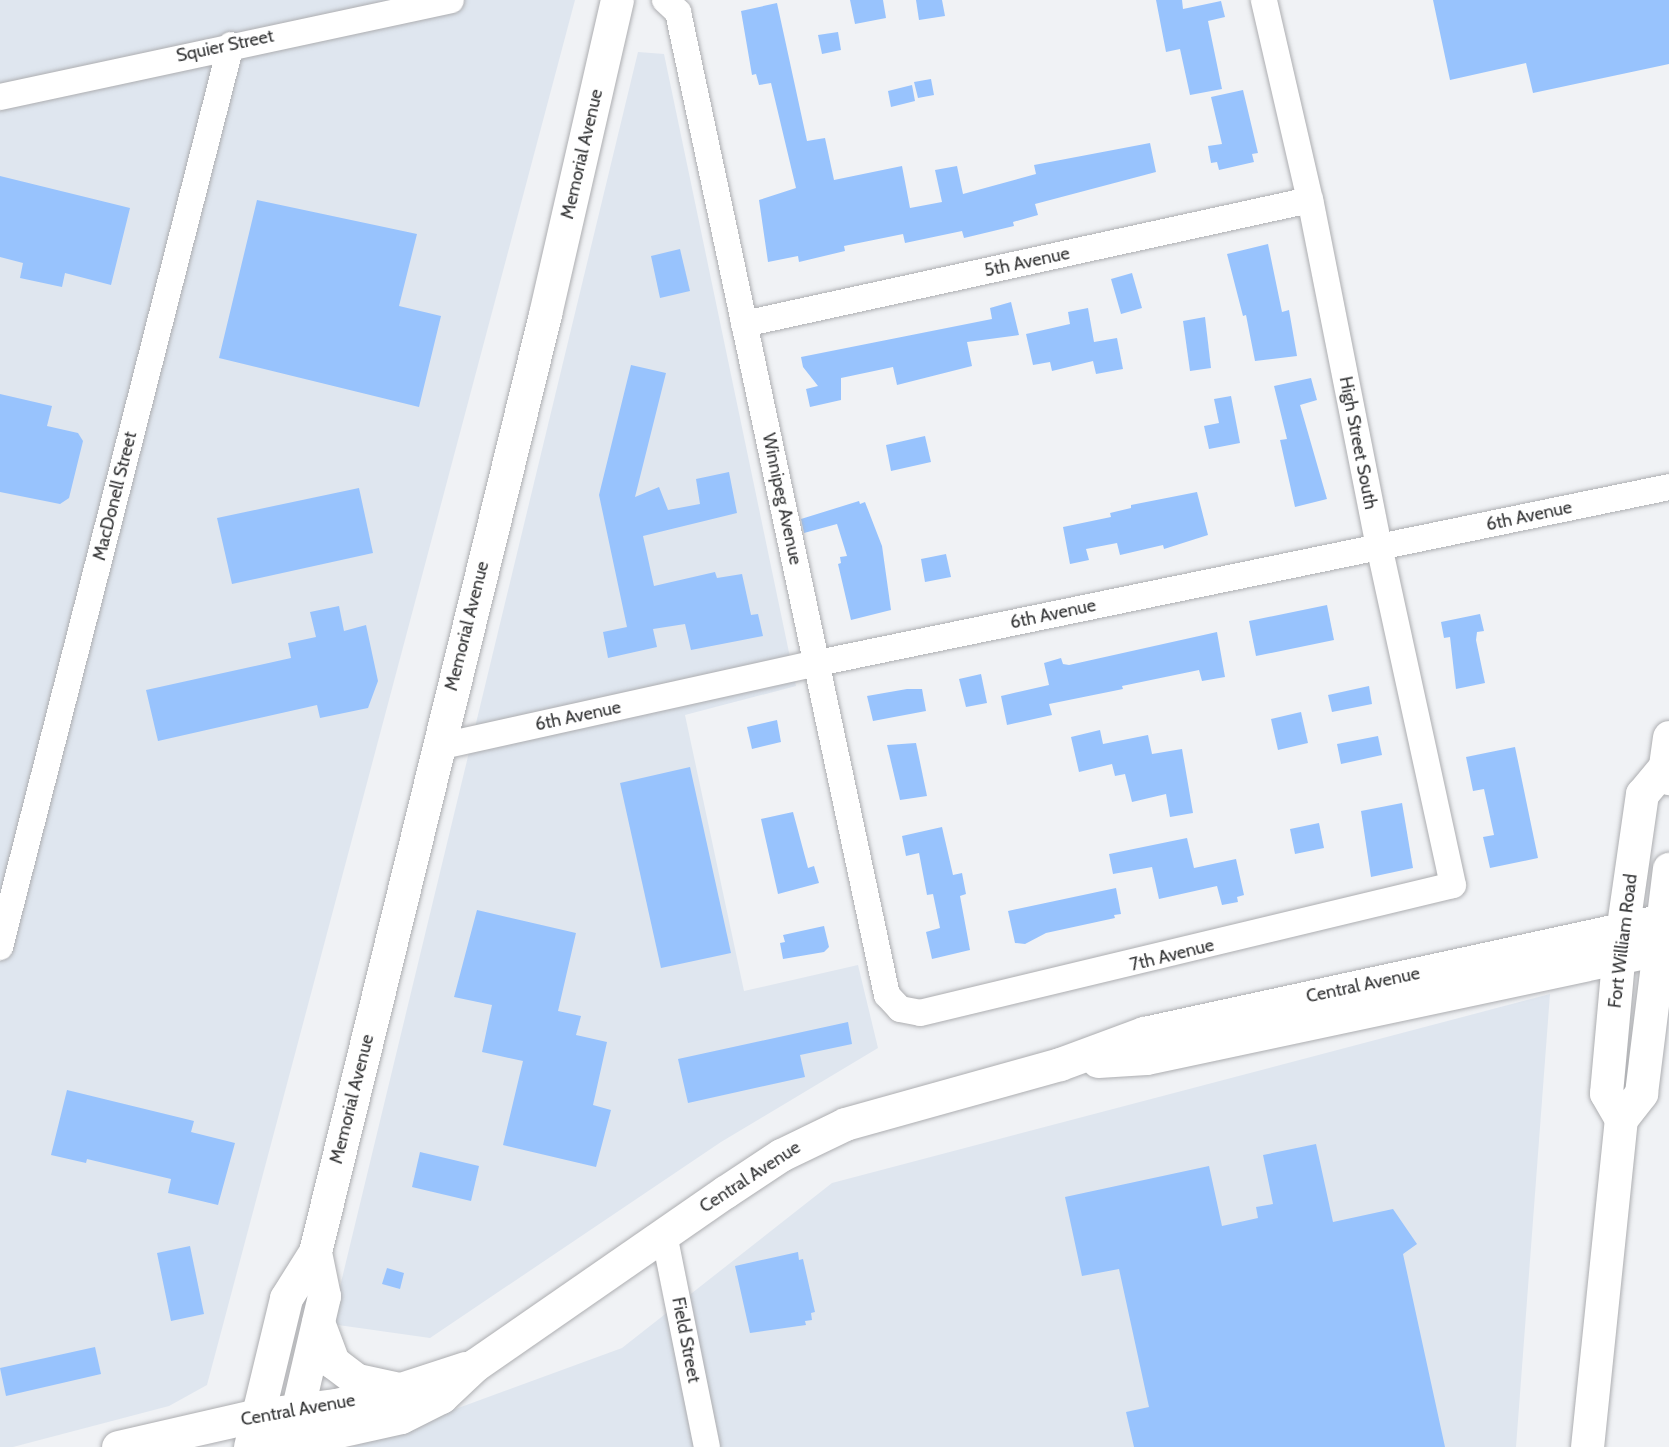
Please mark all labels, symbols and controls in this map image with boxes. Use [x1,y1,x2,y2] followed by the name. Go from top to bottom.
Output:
[174,25,276,67] street label: Squier Street
[557,87,607,221] street label: Memorial Avenue
[982,242,1072,282] street label: 5th Avenue
[1335,375,1381,511] street label: High Street South
[89,429,141,563] street label: MacDonell Street
[758,431,806,567] street label: Winnipeg Avenue
[1484,496,1574,536] street label: 6th Avenue
[440,559,494,693] street label: Memorial Avenue
[1008,594,1098,634] street label: 6th Avenue
[533,696,623,736] street label: 6th Avenue
[1604,873,1642,1009] street label: Fort William Road
[1128,934,1216,976] street label: 7th Avenue
[1304,962,1422,1008] street label: Central Avenue
[325,1032,379,1166] street label: Memorial Avenue
[696,1136,804,1218] street label: Central Avenue
[667,1295,705,1385] street label: Field Street
[239,1389,357,1431] street label: Central Avenue

